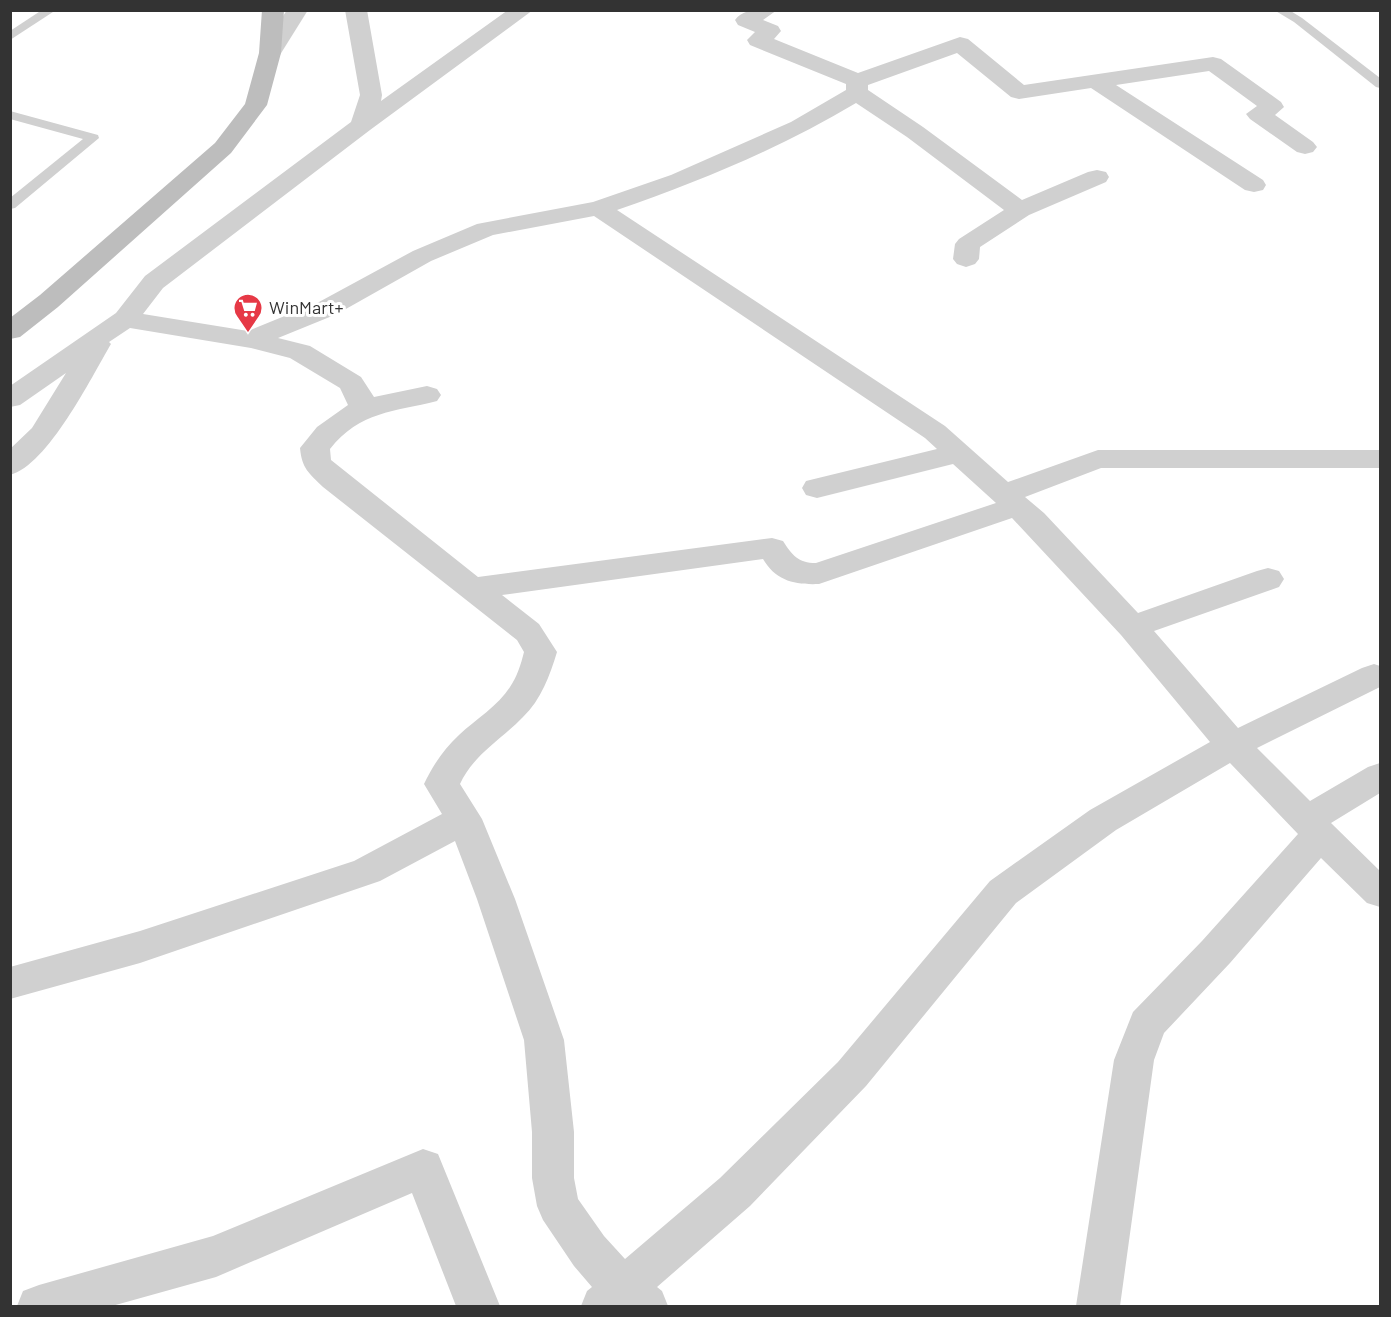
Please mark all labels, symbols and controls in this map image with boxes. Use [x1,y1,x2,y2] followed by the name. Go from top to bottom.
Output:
[232,292,264,334] supermarket icon: WinMart+
[269,296,344,318] place label: WinMart+

